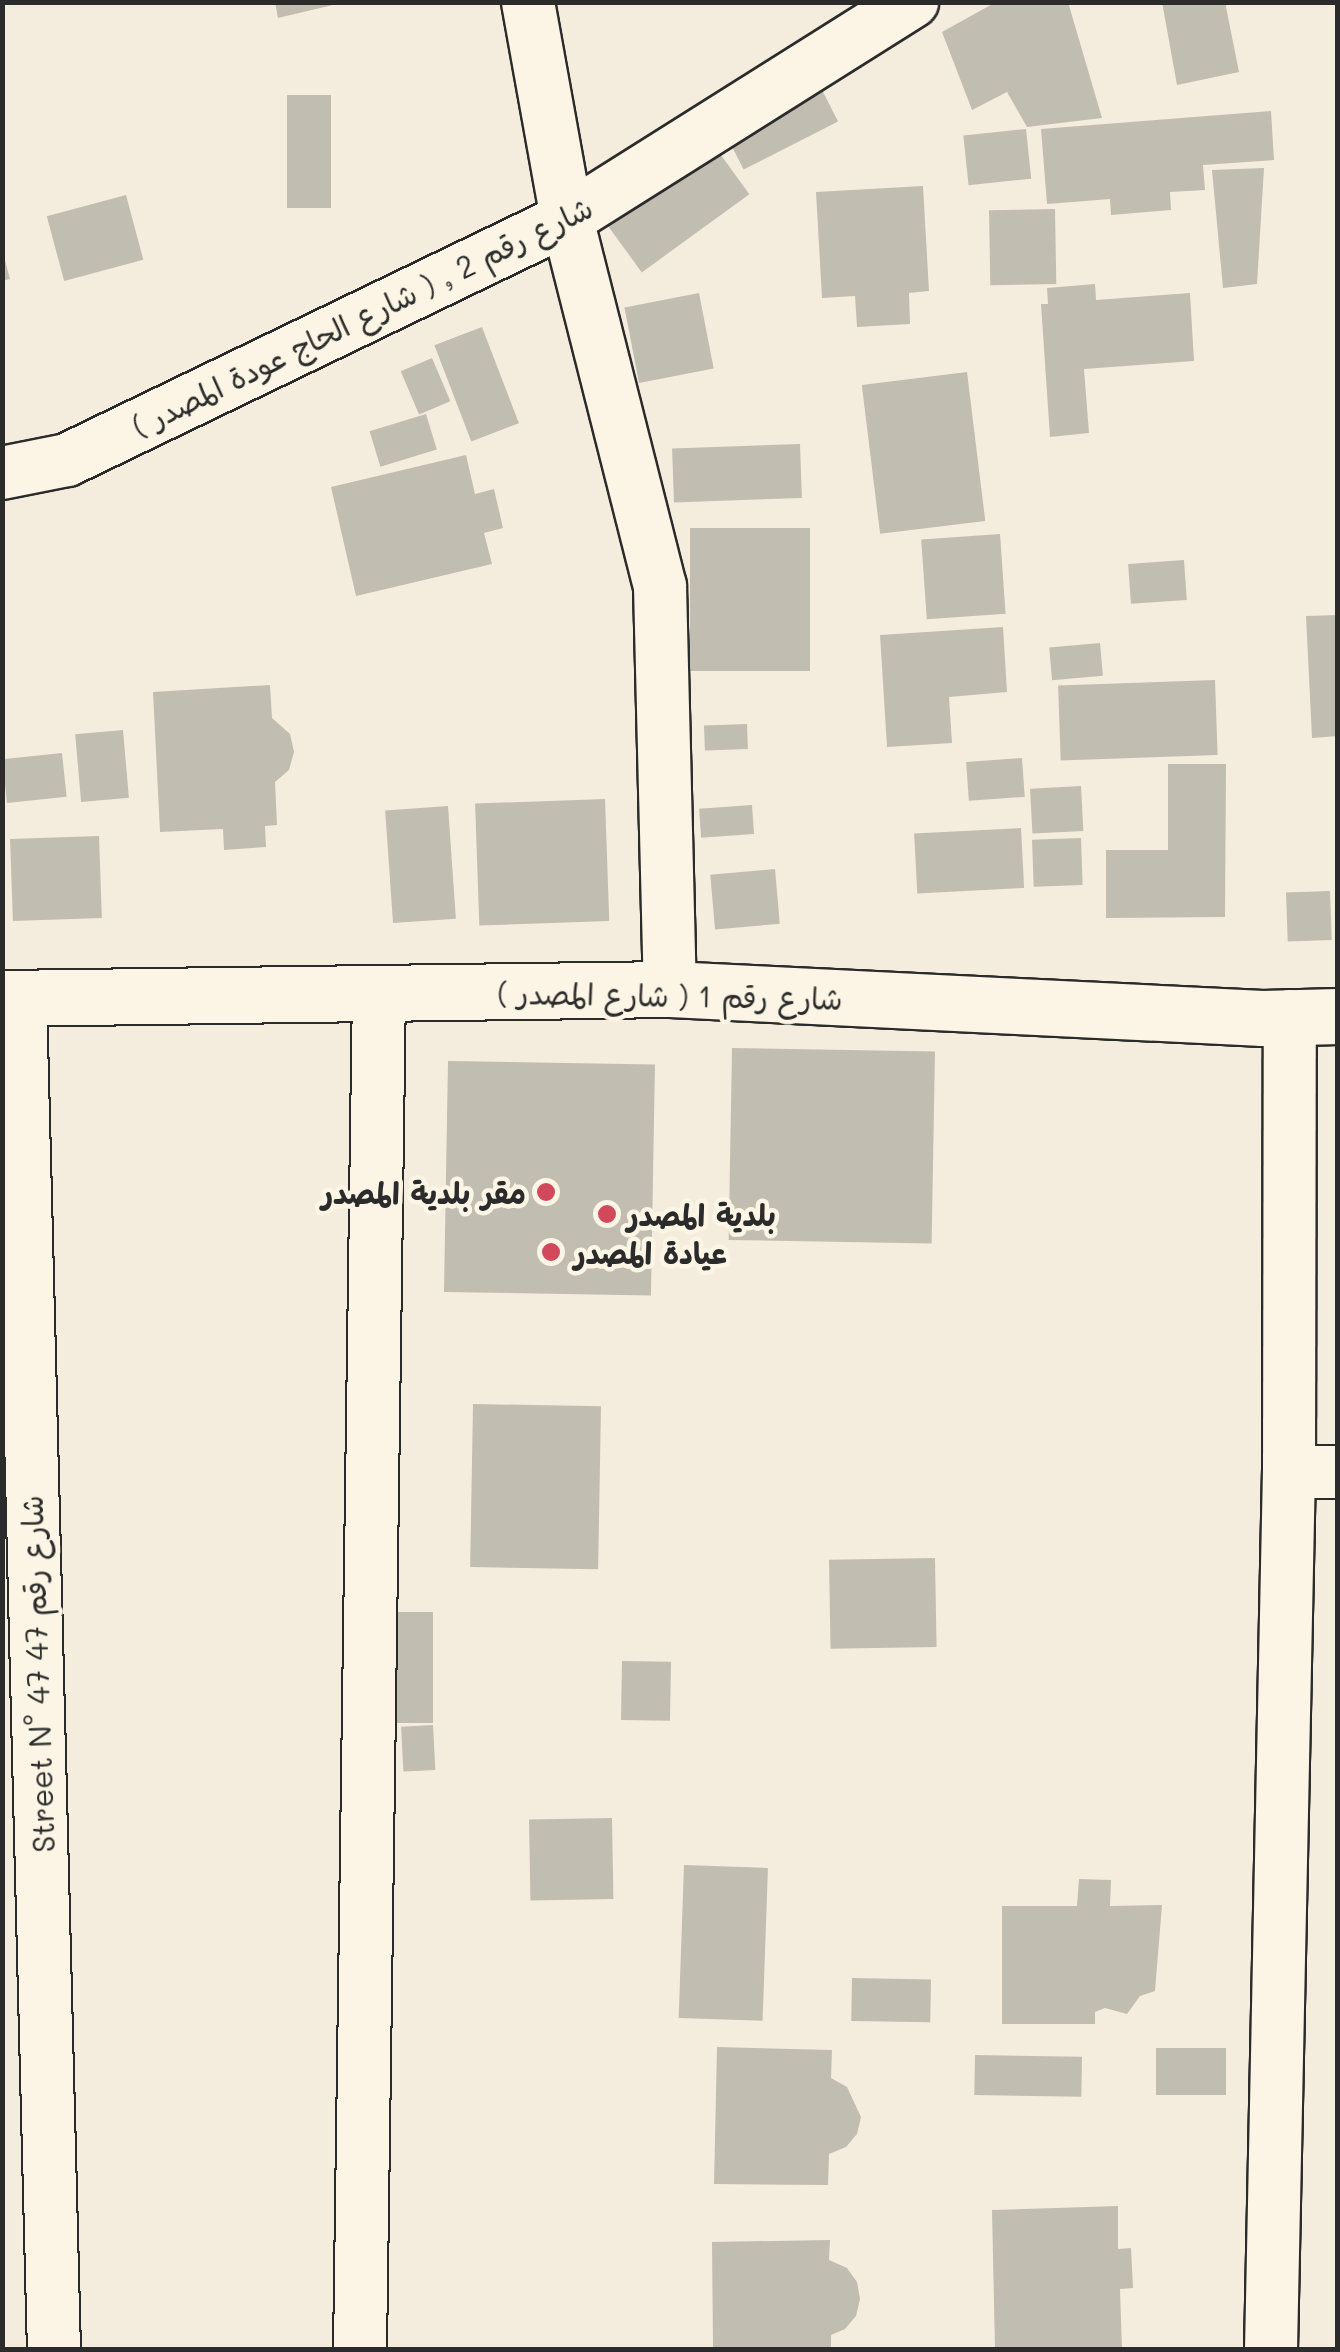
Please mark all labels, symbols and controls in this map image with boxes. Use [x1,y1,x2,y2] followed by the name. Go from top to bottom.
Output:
[126,189,598,443] street label: شارع رقم 2 , ( شارع الحاج عودة المصدر )
[497,974,843,1016] street label: شارع رقم 1 ( شارع المصدر )
[322,1174,526,1210] place label: مقر بلدية المصدر
[535,1181,557,1203] marker: مقر بلدية المصدر
[627,1196,776,1232] place label: بلدية المصدر
[596,1203,618,1225] marker: بلدية المصدر
[574,1234,727,1270] place label: عيادة المصدر
[538,1239,564,1265] marker: عيادة المصدر
[13,1495,61,1853] street label: Street N° 47 شارع رقم 47

